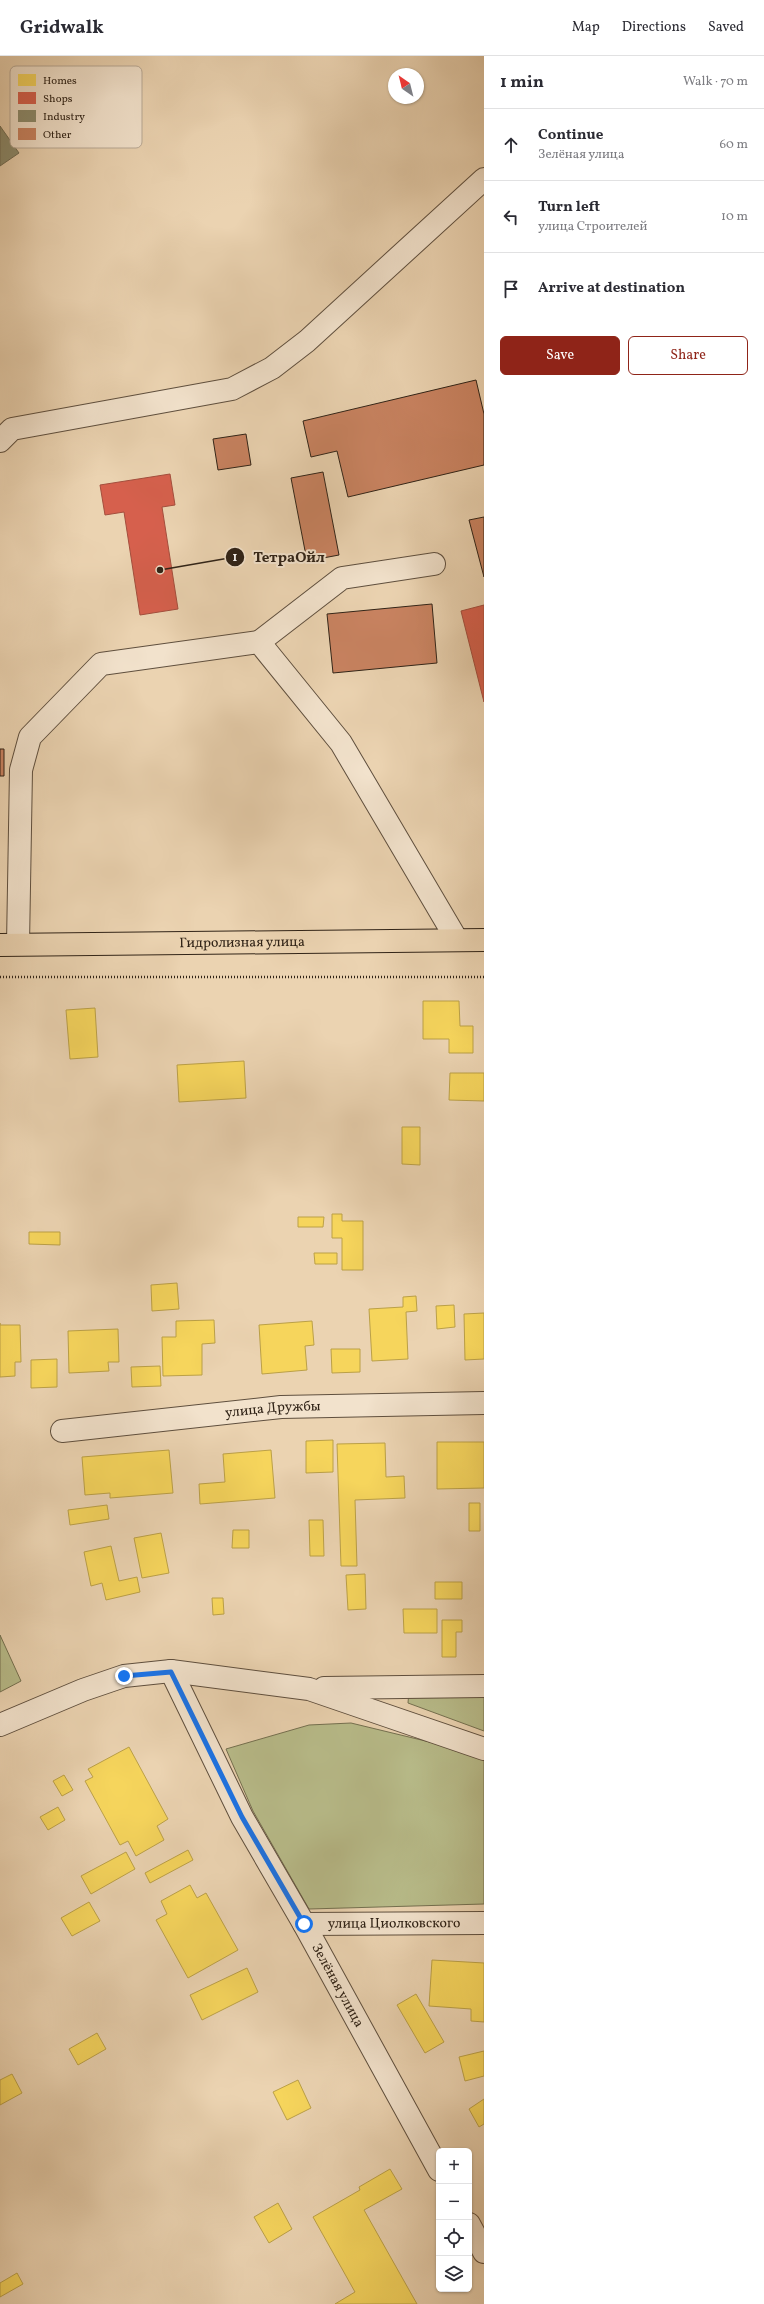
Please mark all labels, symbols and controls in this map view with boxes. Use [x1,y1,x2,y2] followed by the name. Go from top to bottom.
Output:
[20,15,104,41] text: Gridwalk
[572,18,600,37] text: Map
[622,18,686,37] text: Directions
[708,18,744,37] text: Saved
[10,66,142,148] legend
[388,68,424,104] north arrow
[500,71,544,94] text: 1 min
[683,73,748,91] text: Walk · 70 m
[43,74,77,89] text: Homes
[43,92,73,107] text: Shops
[43,110,85,125] text: Industry
[538,125,603,146] text: Continue
[43,128,72,143] text: Other
[500,134,522,156] icon: ahead
[720,136,748,154] text: 60 m
[538,146,624,164] text: Зелёная улица
[538,197,600,218] text: Turn left
[500,206,522,228] icon: left
[721,208,748,226] text: 10 m
[538,218,647,236] text: улица Строителей
[500,278,522,300] icon: arrive
[538,278,685,299] text: Arrive at destination
[500,336,620,375] button: Save
[628,336,748,375] button: Share
[225,543,333,570] callout: ТетраОйл
[253,548,325,569] text: ТетраОйл
[233,550,238,566] text: 1
[179,932,305,953] street label: Гидролизная улица
[224,1397,321,1423] street label: улица Дружбы
[115,1667,133,1685] route end
[328,1914,460,1933] street label: улица Циолковского
[295,1915,313,1933] route start
[307,1940,368,2031] street label: Зелёная улица
[436,2148,472,2292] map controls
[436,2148,472,2184] button: +
[436,2184,472,2220] button: −
[436,2220,472,2256] button: locate
[436,2256,472,2292] button: layers

